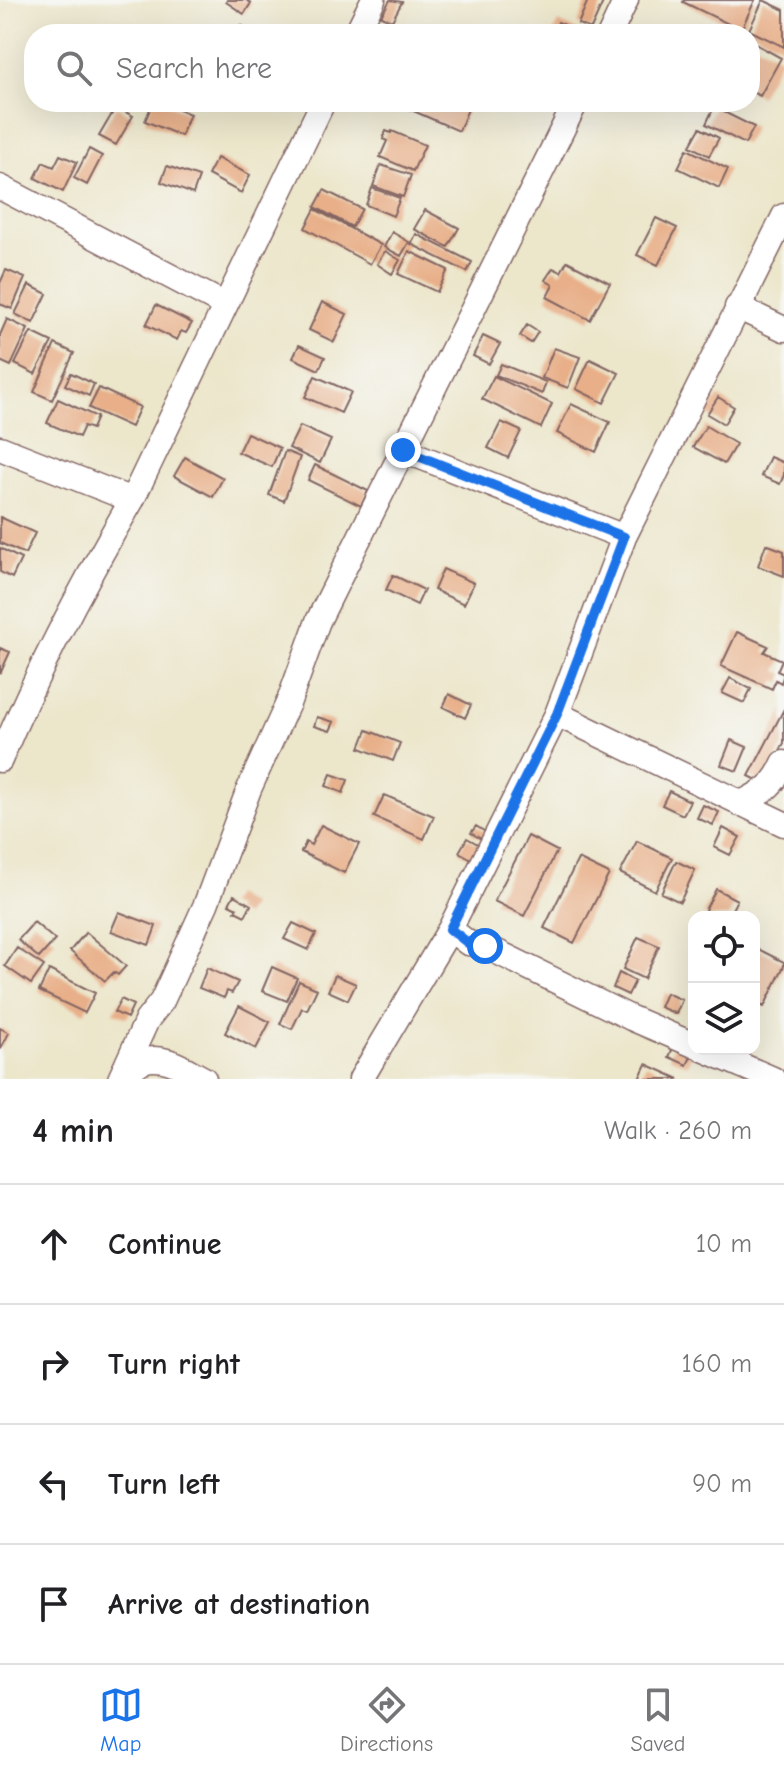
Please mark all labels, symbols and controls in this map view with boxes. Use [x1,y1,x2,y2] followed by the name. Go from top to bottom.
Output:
[24,24,760,112] search box
[52,46,96,90] icon: search
[116,51,272,86] text: Search here
[385,432,421,468] route end
[688,911,760,1055] map controls
[688,911,760,983] button: locate
[467,928,503,964] route start
[688,983,760,1055] button: layers
[32,1111,114,1151] text: 4 min
[604,1116,752,1146] text: Walk · 260 m
[32,1222,76,1266] icon: ahead
[108,1227,222,1262] text: Continue
[696,1229,752,1259] text: 10 m
[32,1342,76,1386] icon: right
[108,1347,240,1382] text: Turn right
[682,1349,752,1379] text: 160 m
[32,1462,76,1506] icon: left
[108,1467,220,1502] text: Turn left
[692,1469,752,1499] text: 90 m
[32,1582,76,1626] icon: arrive
[108,1587,370,1622] text: Arrive at destination
[99,1683,143,1757] tab: Map
[340,1683,433,1757] tab: Directions
[630,1683,685,1757] tab: Saved

